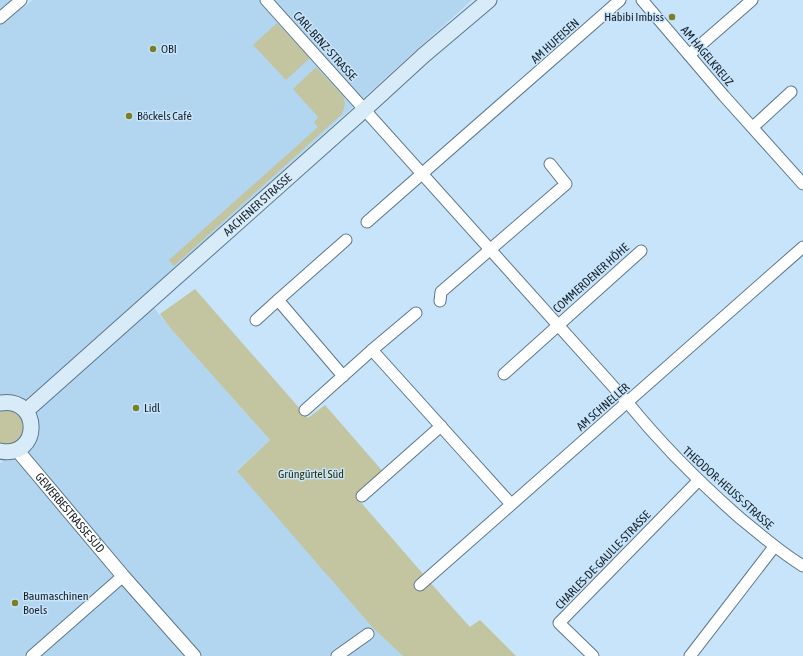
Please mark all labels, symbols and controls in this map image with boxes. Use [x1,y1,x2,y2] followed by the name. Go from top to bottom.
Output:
[290,9,360,83] street label: CARL-BENZ-STRASSE
[604,10,664,24] place label: Habibi Imbiss
[667,12,677,22] marker: Habibi Imbiss
[528,16,582,66] street label: AM HUFEISEN
[678,23,737,89] street label: AM HAGELKREUZ
[161,42,177,56] place label: OBI
[148,44,158,54] marker: OBI
[137,109,192,123] place label: Böckels Café
[124,111,134,121] marker: Böckels Café
[221,171,295,239] street label: AACHENER STRASSE
[550,240,632,316] street label: COMMERDENER HÖHE
[574,380,632,434] street label: AM SCHNELLER
[144,401,161,415] place label: Lidl
[131,403,141,413] marker: Lidl
[680,444,776,532] street label: THEODOR-HEUSS-STRASSE
[278,467,344,481] park label: Grüngürtel Süd
[32,470,108,556] street label: GEWERBESTRASSE SÜD
[552,508,654,612] street label: CHARLES-DE-GAULLE-STRASSE
[23,589,89,617] place label: Baumaschinen Boels
[10,598,20,608] marker: Baumaschinen Boels

